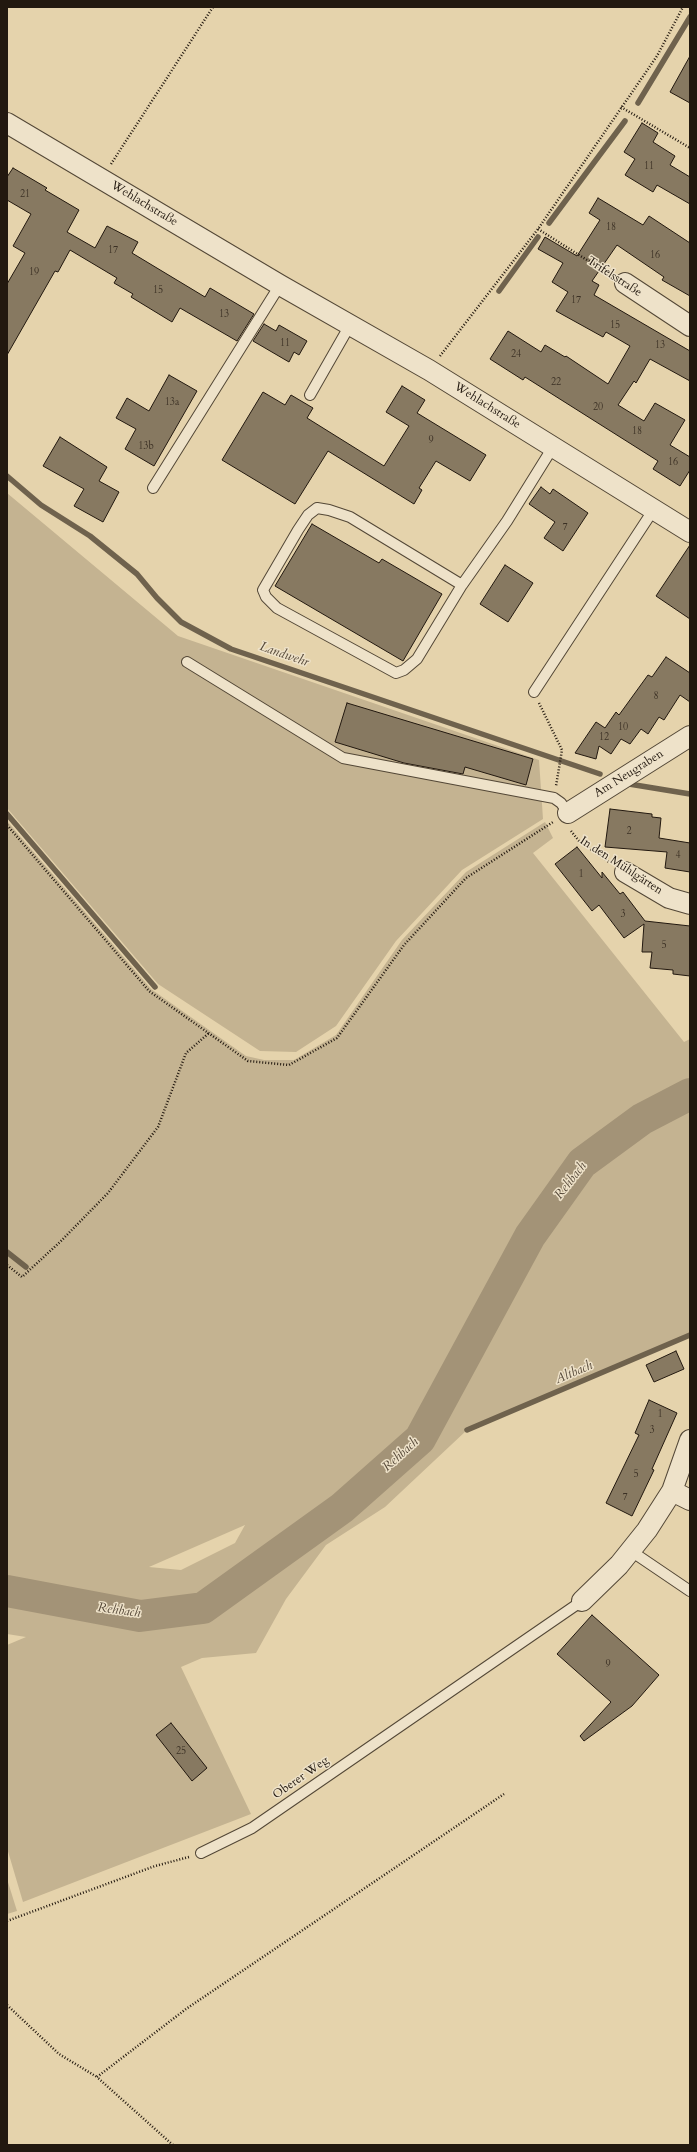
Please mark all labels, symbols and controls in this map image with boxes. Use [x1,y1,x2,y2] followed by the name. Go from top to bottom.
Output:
[644,161,654,173] house number: 11
[108,178,180,230] street label: Wehlachstraße
[20,189,30,201] house number: 21
[606,222,616,234] house number: 18
[108,245,118,257] house number: 17
[650,250,660,262] house number: 16
[584,254,644,300] street label: Trifelsstraße
[29,267,39,279] house number: 19
[153,285,163,297] house number: 15
[571,295,581,307] house number: 17
[219,309,229,321] house number: 13
[610,320,620,332] house number: 15
[280,338,290,350] house number: 11
[655,340,665,352] house number: 13
[511,349,521,361] house number: 24
[551,377,561,389] house number: 22
[451,380,523,432] street label: Wehlachstraße
[165,397,179,409] house number: 13a
[593,402,603,414] house number: 20
[632,426,642,438] house number: 18
[428,435,434,447] house number: 9
[138,441,154,453] house number: 13b
[668,457,678,469] house number: 16
[562,522,568,534] house number: 7
[257,639,311,671] water label: Landwehr
[653,691,659,703] house number: 8
[618,722,628,734] house number: 10
[599,732,609,744] house number: 12
[592,747,666,801] street label: Am Neugraben
[626,826,632,838] house number: 2
[577,834,665,898] street label: In den Mühlgärten
[675,850,681,862] house number: 4
[578,869,584,881] house number: 1
[620,909,626,921] house number: 3
[661,940,667,952] house number: 5
[552,1159,590,1203] water label: Rehbach
[553,1358,595,1388] water label: Altbach
[657,1409,663,1421] house number: 1
[649,1425,655,1437] house number: 3
[380,1435,422,1475] water label: Rehbach
[633,1469,639,1481] house number: 5
[622,1492,628,1504] house number: 7
[97,1600,141,1622] water label: Rehbach
[605,1659,611,1671] house number: 9
[176,1746,186,1758] house number: 25
[270,1753,332,1803] street label: Oberer Weg

